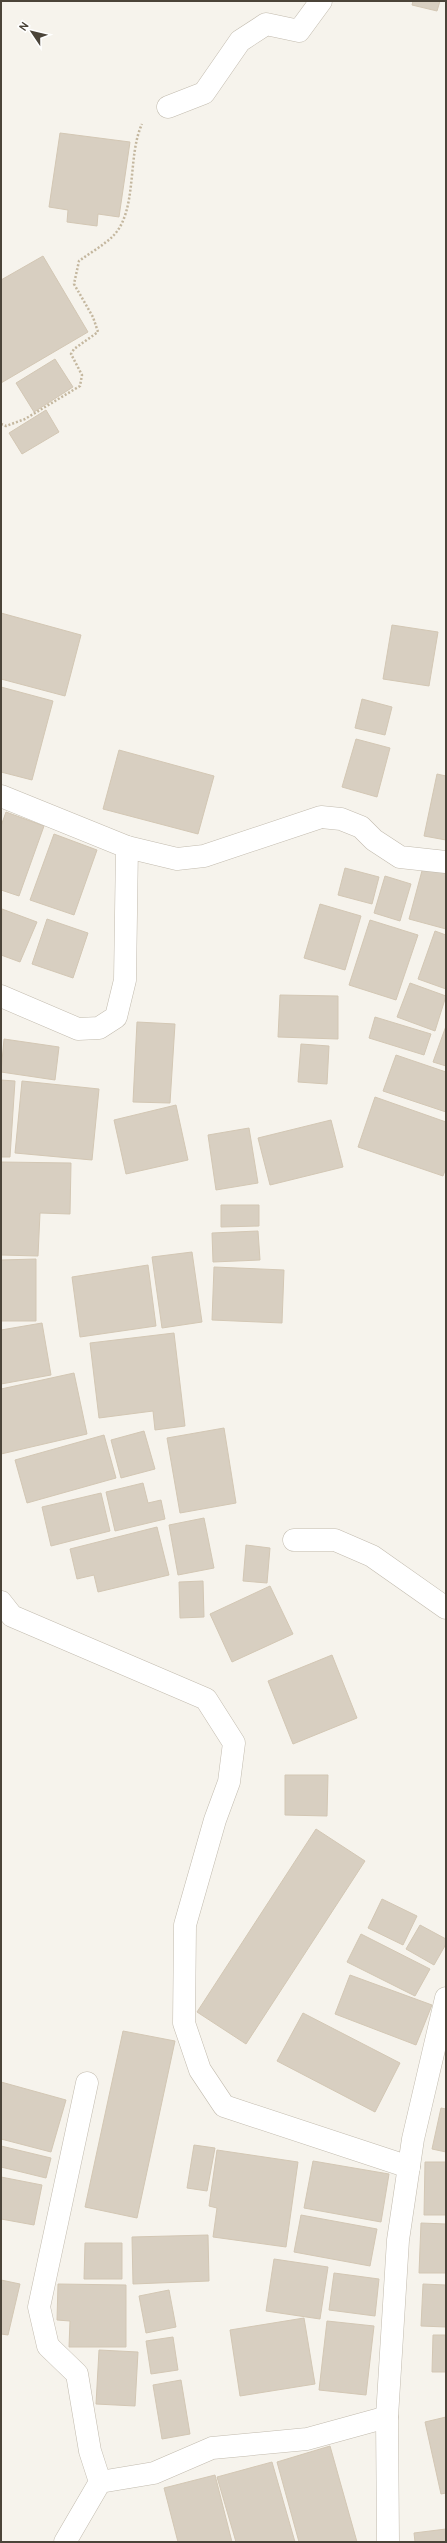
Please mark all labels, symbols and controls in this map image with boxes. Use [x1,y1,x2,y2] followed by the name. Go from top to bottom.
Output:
[12,12,52,52] north arrow
[16,19,32,33] text: N

